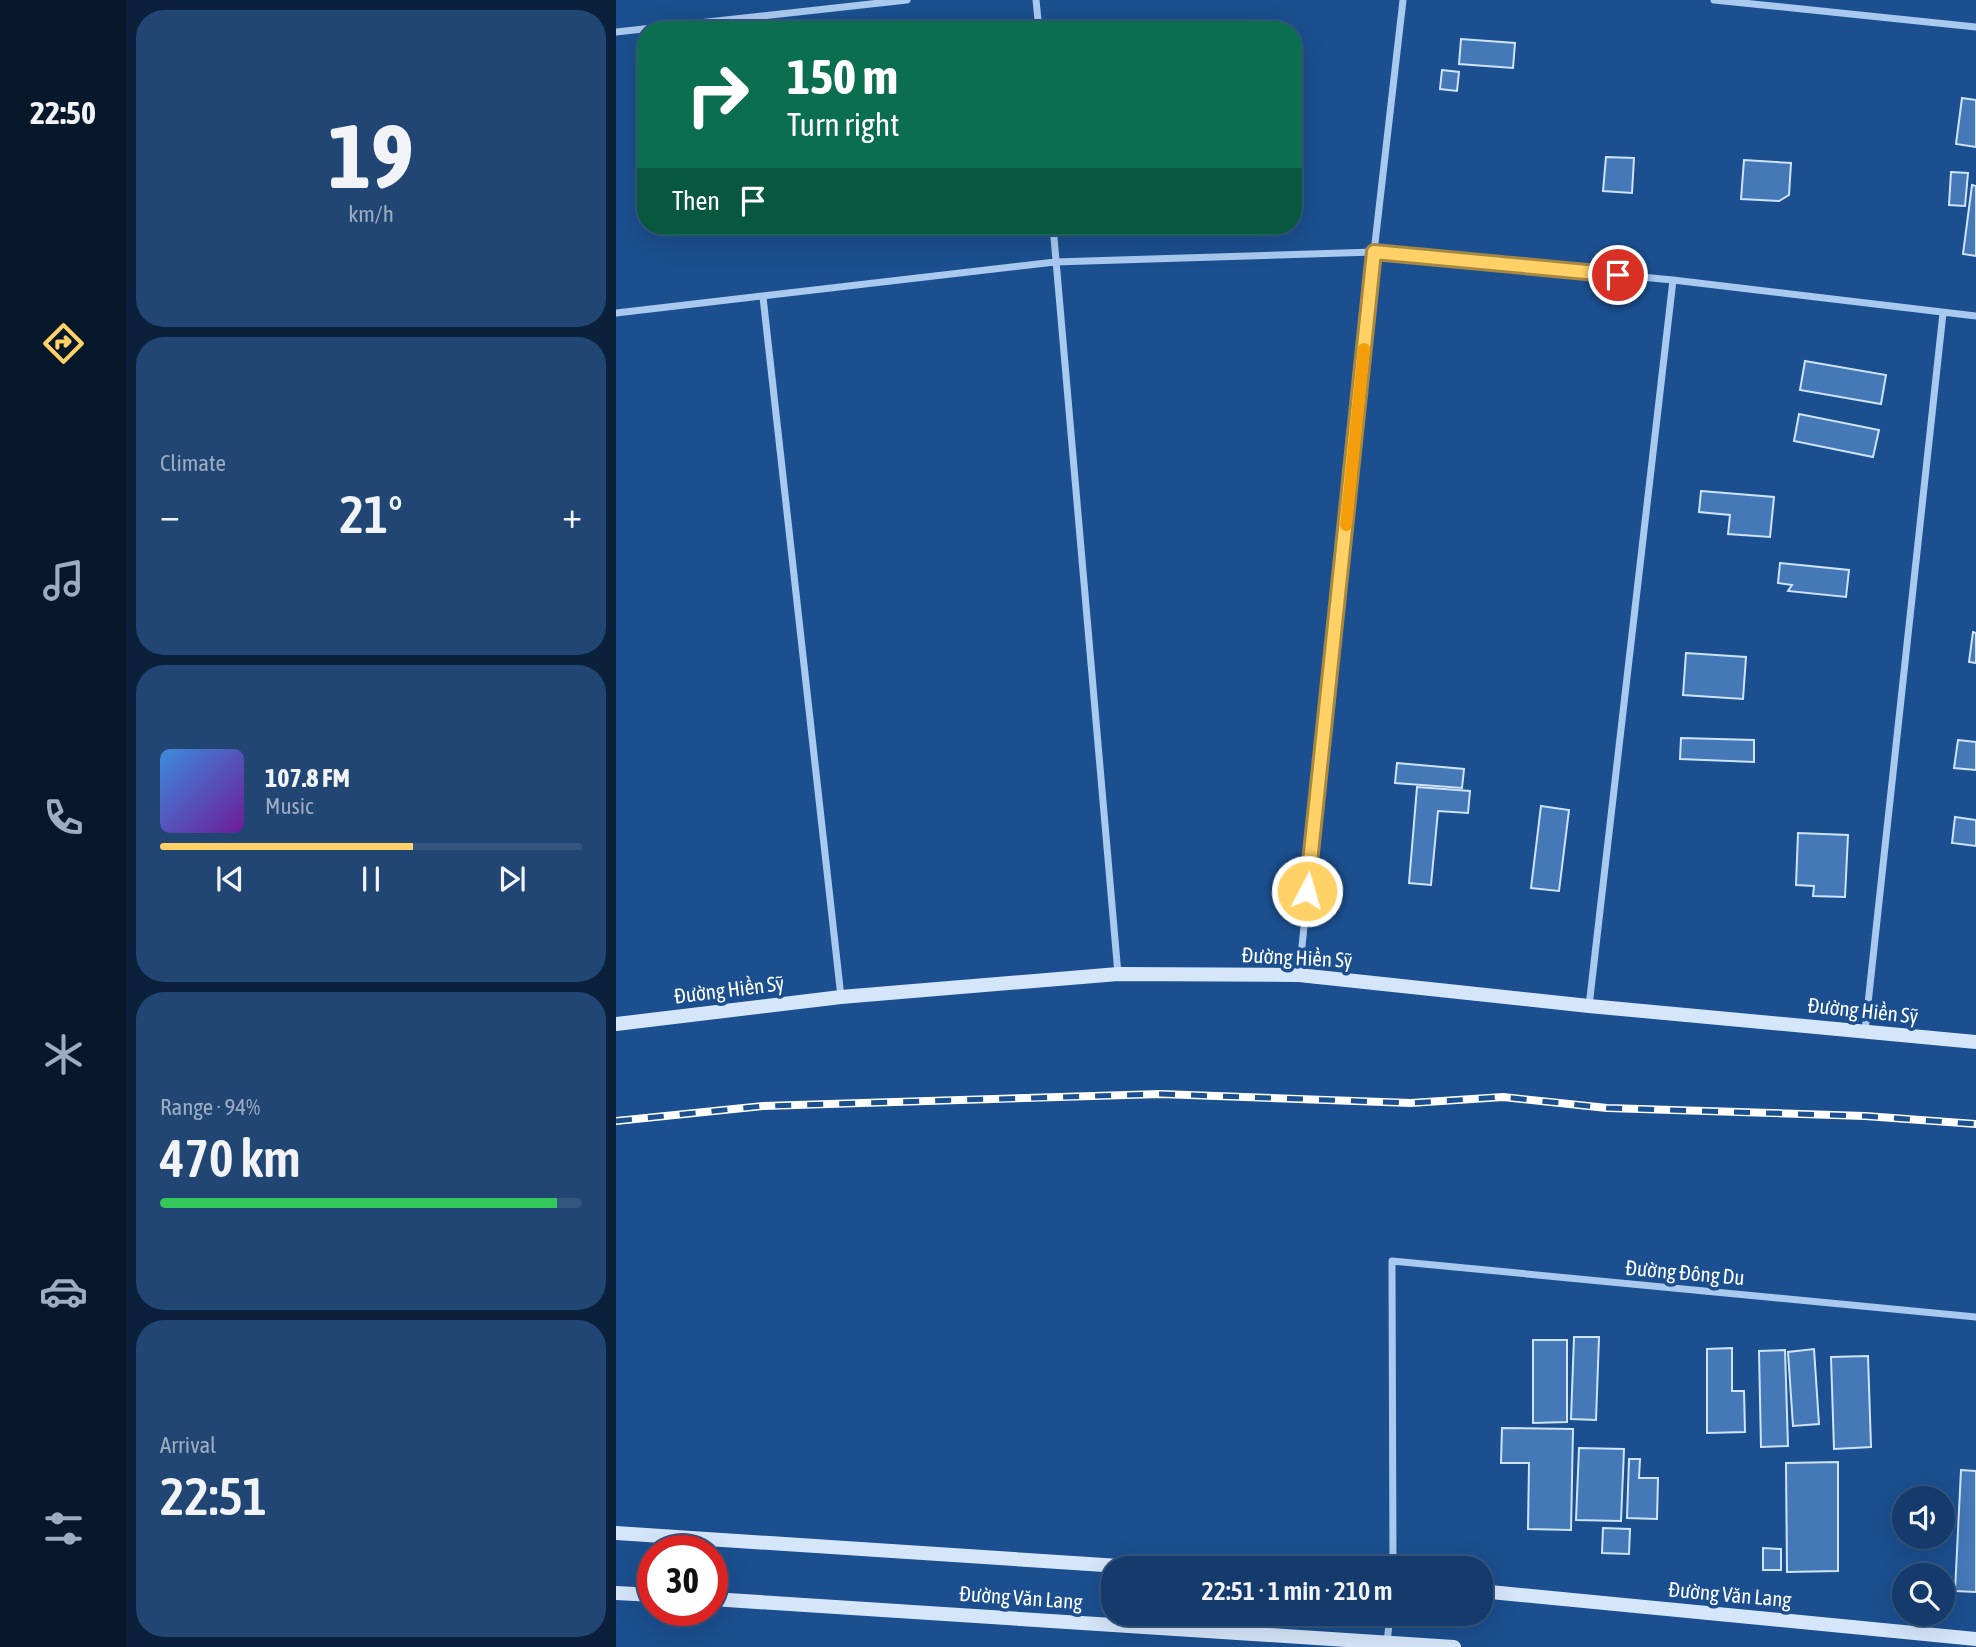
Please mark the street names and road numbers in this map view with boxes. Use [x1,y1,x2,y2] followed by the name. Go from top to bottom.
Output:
[1241,942,1353,972] street label: Đường Hiền Sỹ
[673,970,786,1008] street label: Đường Hiền Sỹ
[1807,992,1920,1028] street label: Đường Hiền Sỹ
[1624,1255,1746,1289] street label: Đường Đông Du
[1667,1577,1793,1611] street label: Đường Văn Lang
[959,1581,1083,1613] street label: Đường Văn Lang

